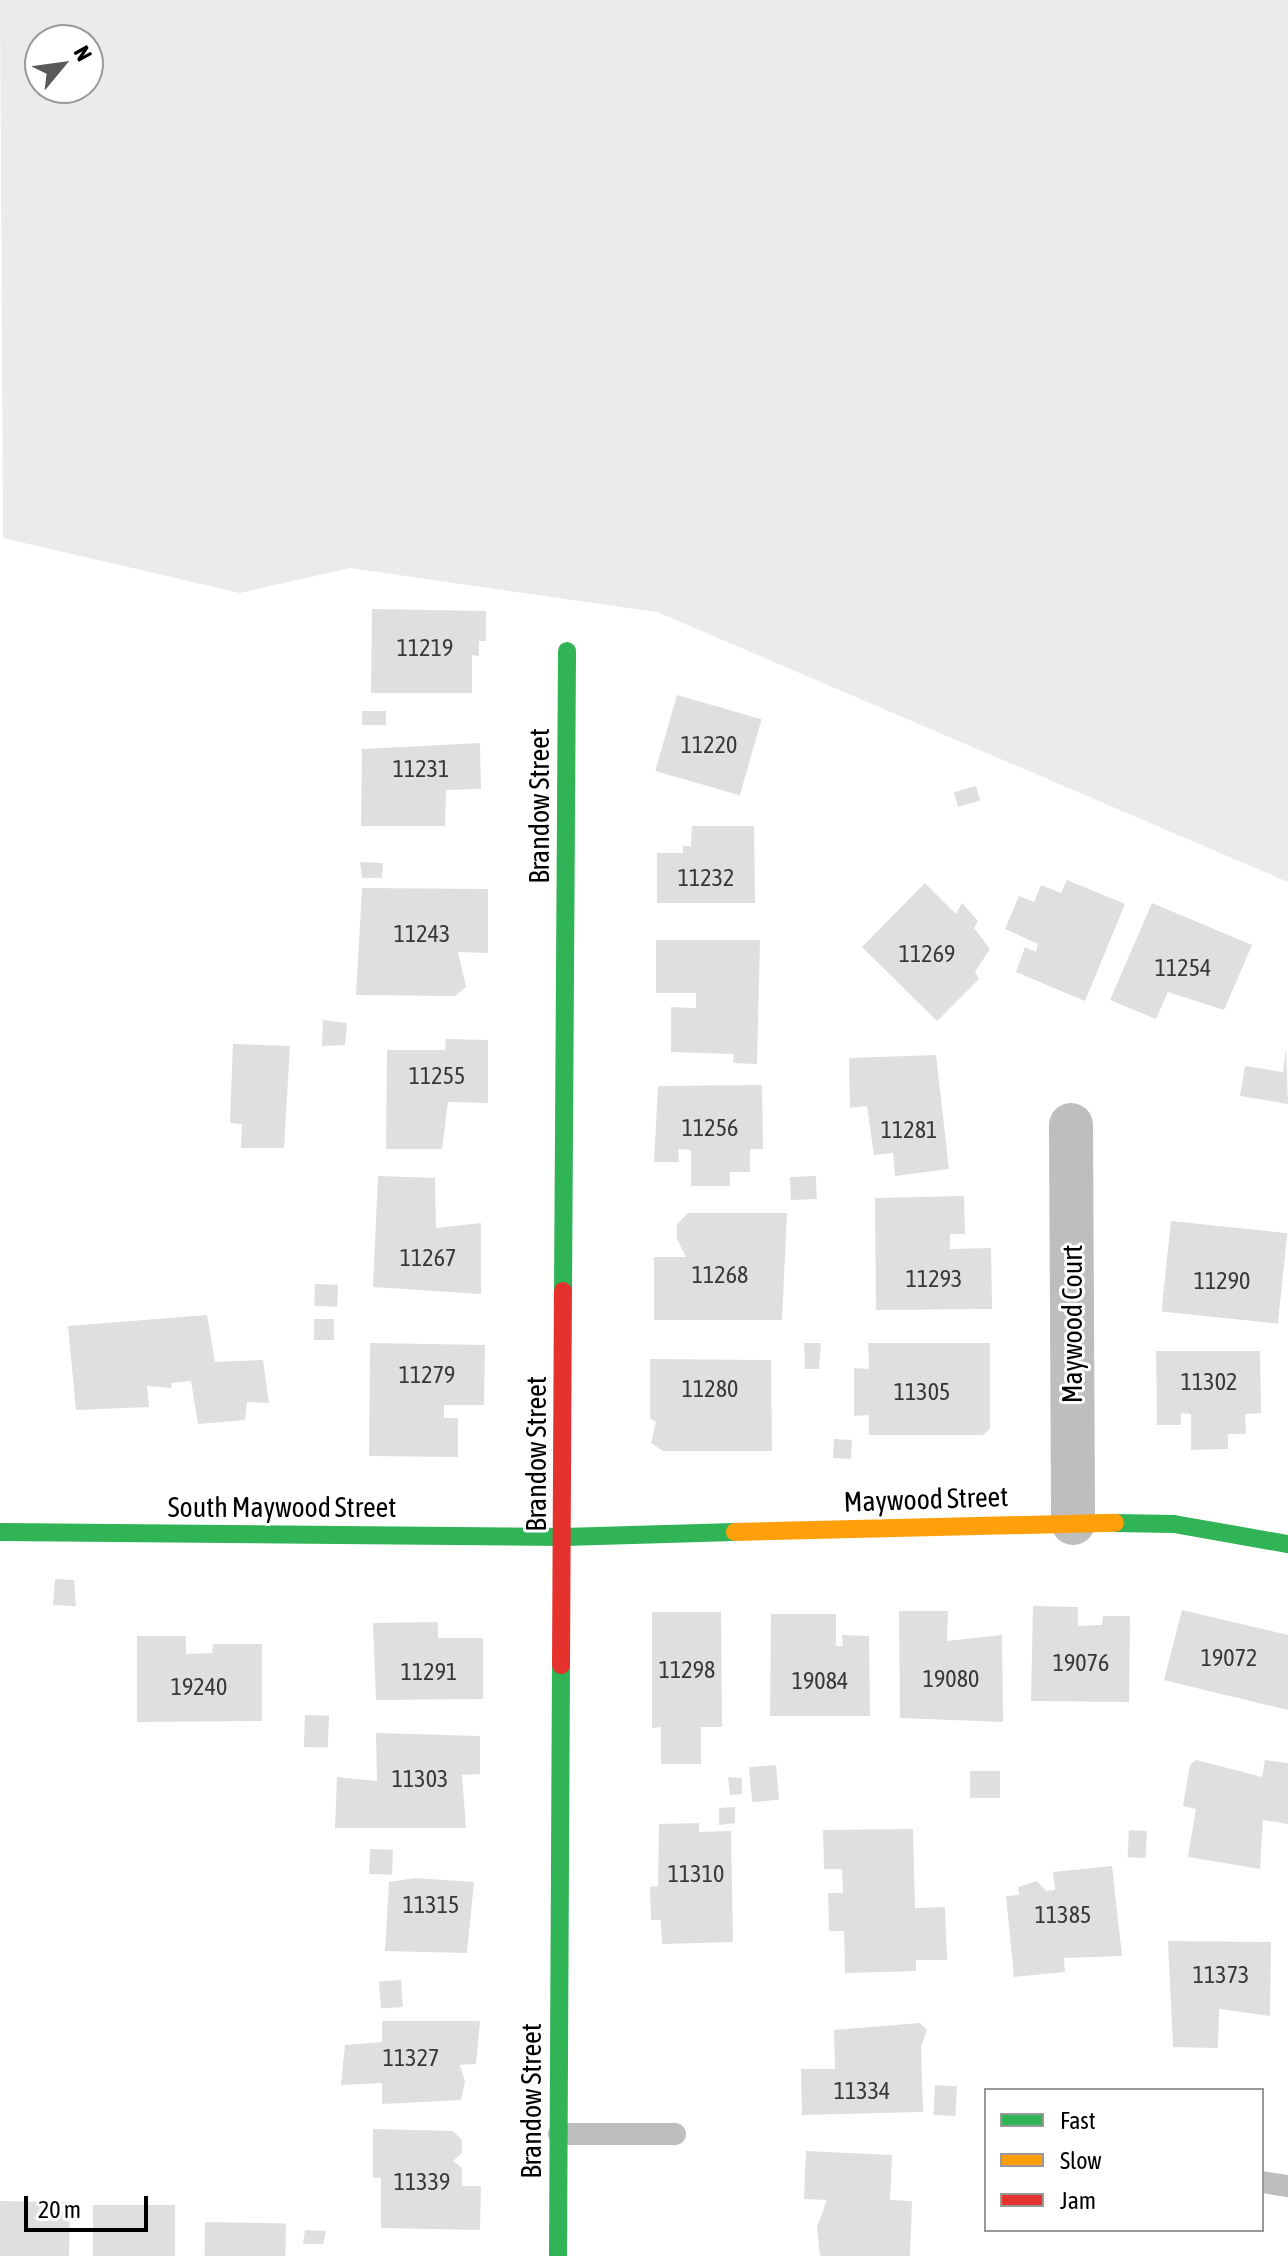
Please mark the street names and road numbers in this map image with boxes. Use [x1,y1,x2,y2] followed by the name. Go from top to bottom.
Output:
[522,728,556,884] street label: Brandow Street
[1055,1245,1089,1403] street label: Maywood Court
[519,1376,553,1532] street label: Brandow Street
[843,1479,1009,1519] street label: Maywood Street
[168,1490,396,1524] street label: South Maywood Street
[514,2023,548,2179] street label: Brandow Street

